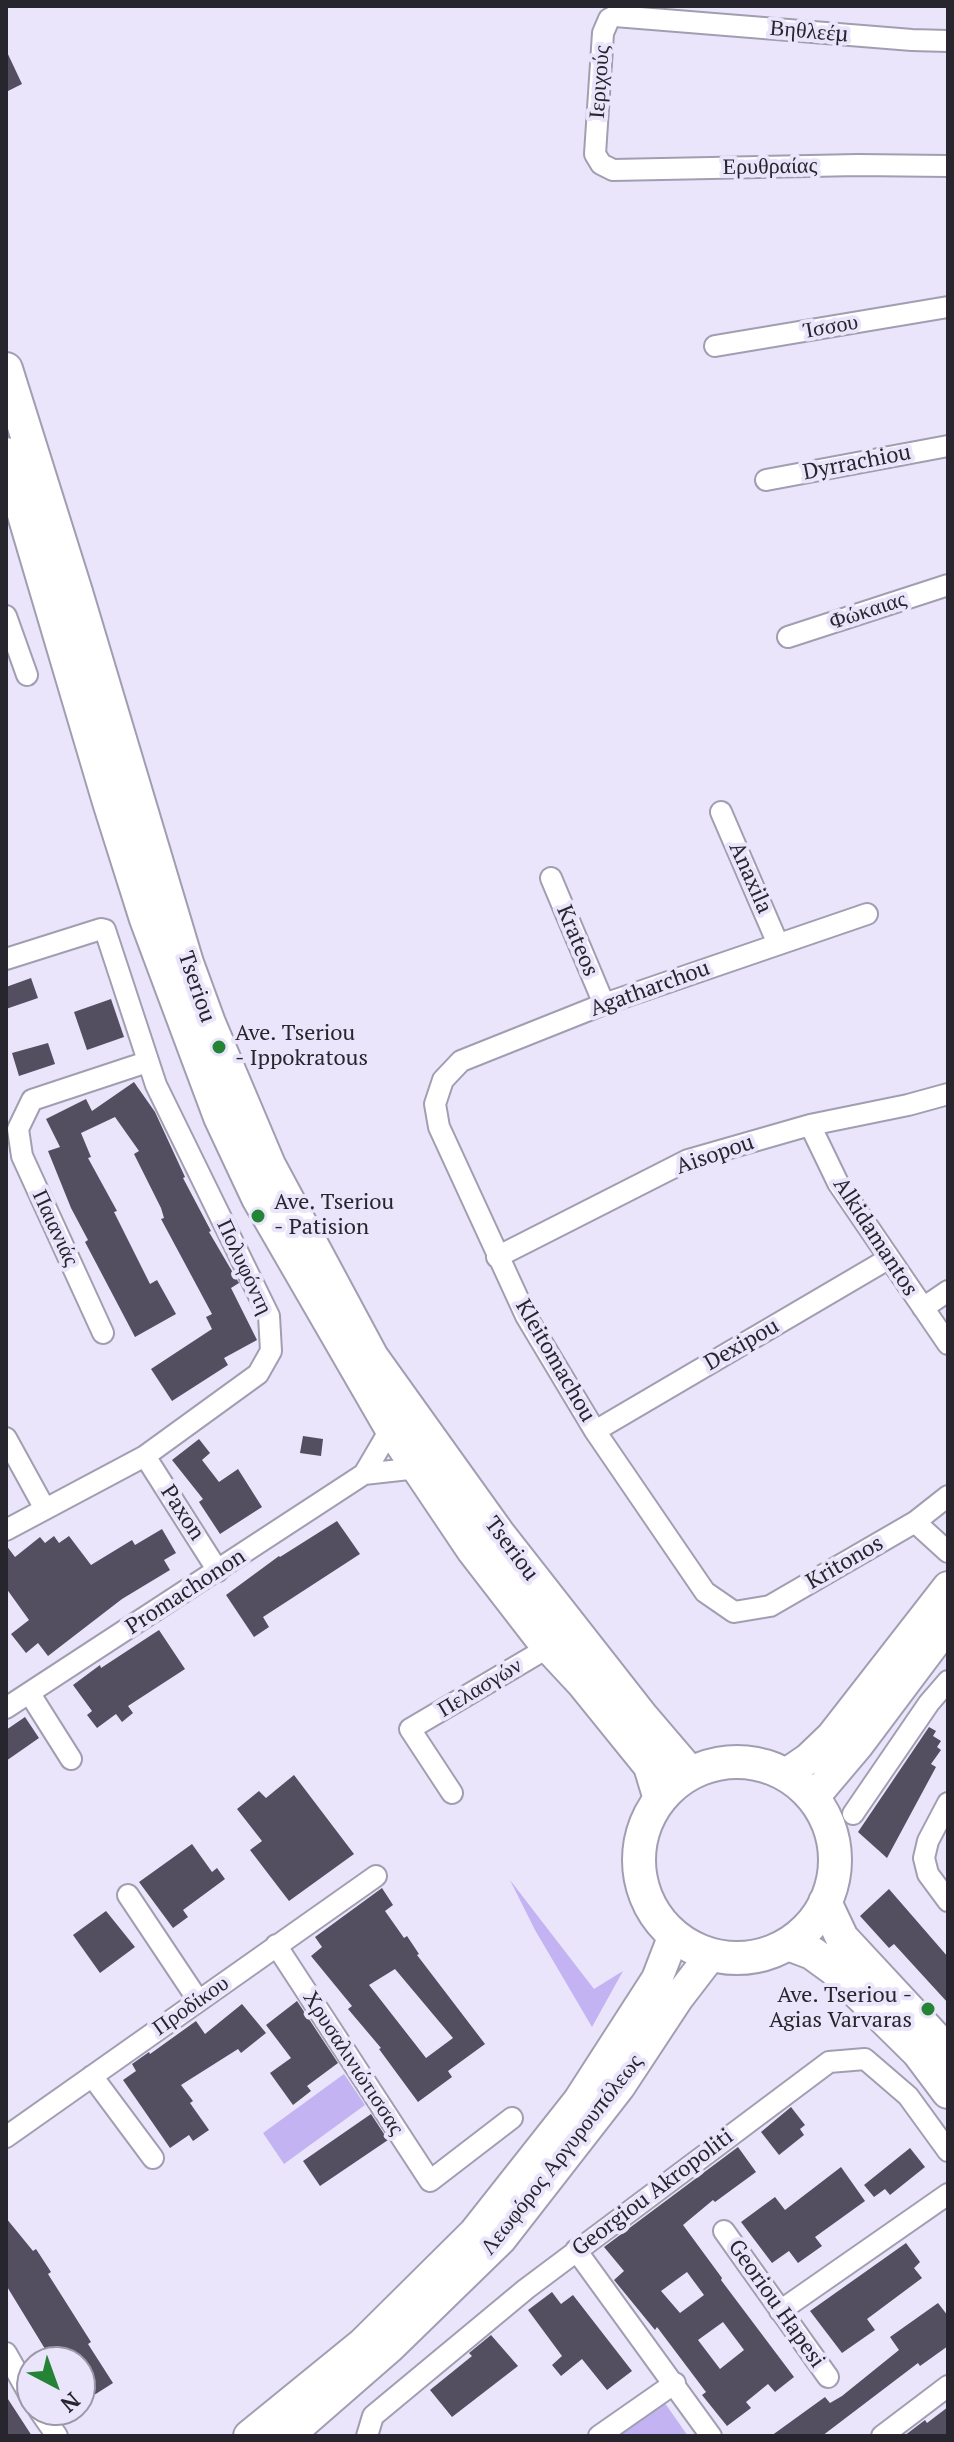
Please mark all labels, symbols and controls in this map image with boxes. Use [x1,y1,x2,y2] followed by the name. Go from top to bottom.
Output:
[769,15,849,49] street label: Βηθλεέμ
[584,44,616,120] street label: Ιεριχούς
[723,153,817,181] street label: Ερυθραίας
[802,309,860,345] street label: Ίσσου
[801,440,913,486] street label: Dyrrachiou
[826,586,910,636] street label: Φώκαιας
[723,838,777,918] street label: Anaxila
[550,901,604,981] street label: Krateos
[172,948,220,1026] street label: Tseriou
[587,955,713,1023] street label: Agatharchou
[235,1021,368,1072] place label: Ave. Tseriou - Ippokratous
[210,1038,228,1056] marker: Ave. Tseriou - Ippokratous
[673,1129,757,1181] street label: Aisopou
[827,1173,923,1301] street label: Alkidamantos
[26,1186,84,1270] street label: Παιανιάς
[274,1190,394,1242] place label: Ave. Tseriou - Patision
[249,1207,267,1225] marker: Ave. Tseriou - Patision
[210,1215,278,1319] street label: Πολυφόντη
[509,1295,601,1427] street label: Kleitomachou
[700,1313,784,1377] street label: Dexipou
[154,1480,210,1546] street label: Paxon
[478,1512,544,1586] street label: Tseriou
[802,1530,888,1596] street label: Kritonos
[121,1544,251,1640] street label: Promachonon
[433,1653,527,1723] street label: Πελασγών
[148,1970,234,2042] street label: Προδίκου
[769,1983,912,2034] place label: Ave. Tseriou - Agias Varvaras
[297,1986,409,2140] street label: Χρυσαλινιώτισσας
[919,2000,937,2018] marker: Ave. Tseriou - Agias Varvaras
[475,2049,649,2261] street label: Λεωφόρος Αργυρουπόλεως
[567,2124,739,2262] street label: Georgiou Akropoliti
[722,2235,830,2373] street label: Georiou Hapesi
[16,2346,96,2426] north arrow
[55,2387,87,2419] text: N

